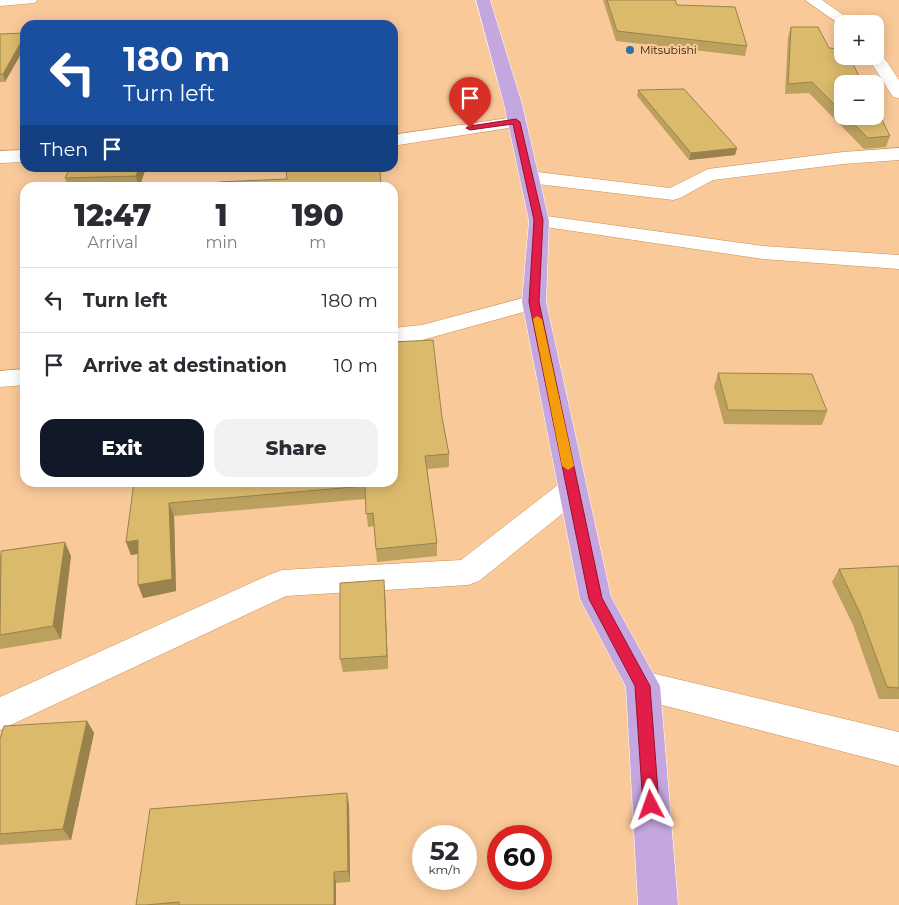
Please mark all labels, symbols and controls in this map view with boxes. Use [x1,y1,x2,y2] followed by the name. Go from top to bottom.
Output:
[834,15,884,125] map controls
[834,15,884,65] button: +
[123,37,230,80] text: 180 m
[40,40,105,105] icon: left
[640,43,697,57] place label: Mitsubishi
[624,44,636,56] marker: Mitsubishi
[834,75,884,125] button: −
[449,77,491,128] pin
[123,80,215,107] text: Turn left
[456,84,484,112] icon: arrive
[98,135,126,163] icon: arrive
[40,138,88,161] text: Then
[74,197,151,234] text: 12:47
[216,197,228,234] text: 1
[292,197,344,234] text: 190
[88,233,138,252] text: Arrival
[206,233,238,252] text: min
[309,233,326,252] text: m
[40,286,68,314] icon: left
[83,289,168,312] text: Turn left
[321,289,378,312] text: 180 m
[40,351,68,379] icon: arrive
[83,354,287,377] text: Arrive at destination
[333,354,378,377] text: 10 m
[40,419,204,477] button: Exit
[214,419,378,477] button: Share
[624,778,676,830] position arrow
[487,825,552,890] speed limit sign: 60
[430,836,459,866] text: 52
[428,862,461,877] text: km/h

